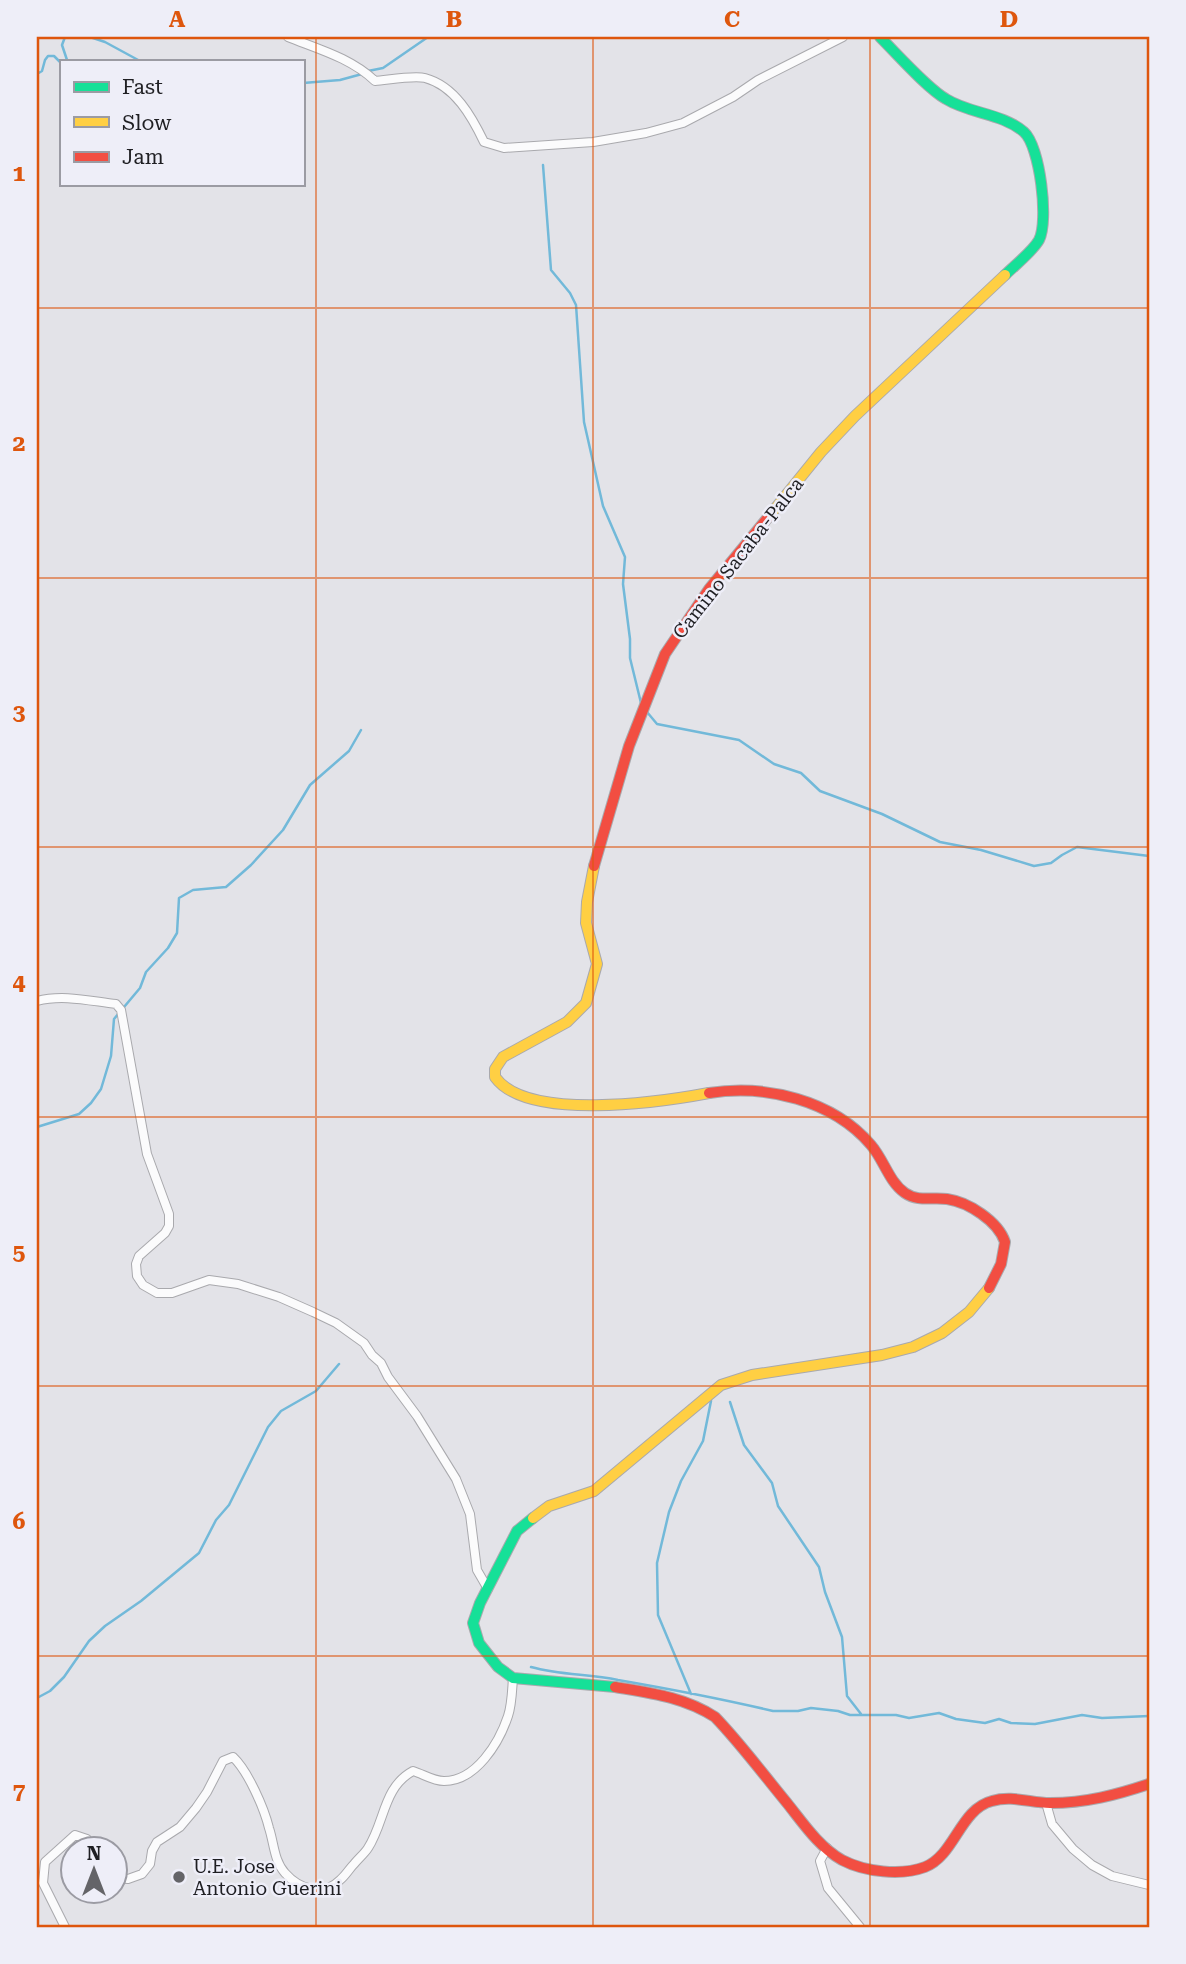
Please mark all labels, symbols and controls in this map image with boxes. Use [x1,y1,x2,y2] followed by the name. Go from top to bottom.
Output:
[169,6,186,33] text: A
[446,6,462,33] text: B
[724,6,740,33] text: C
[1000,6,1018,33] text: D
[60,60,304,186] legend
[122,75,163,99] text: Fast
[122,111,172,135] text: Slow
[122,145,164,169] text: Jam
[13,160,26,187] text: 1
[13,430,25,457] text: 2
[668,472,809,643] street label: Camino Sacaba-Palca
[13,699,26,726] text: 3
[13,969,26,996] text: 4
[13,1239,26,1266] text: 5
[13,1508,26,1535] text: 6
[13,1778,26,1805] text: 7
[60,1834,130,1904] north arrow
[87,1842,102,1865] text: N
[193,1855,342,1900] place label: U.E. Jose Antonio Guerini
[171,1869,187,1885] marker: U.E. Jose Antonio Guerini

